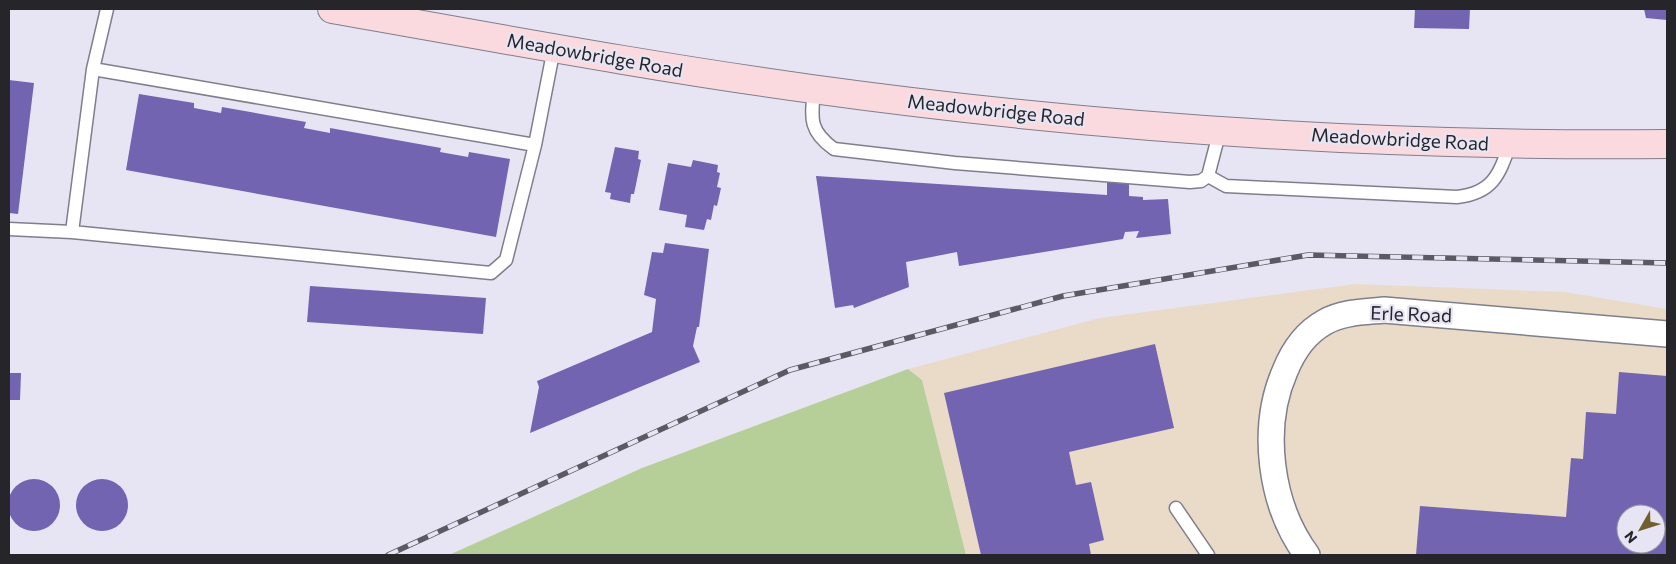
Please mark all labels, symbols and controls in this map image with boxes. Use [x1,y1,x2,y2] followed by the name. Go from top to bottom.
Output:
[505,28,685,81] street label: Meadowbridge Road
[906,89,1086,130] street label: Meadowbridge Road
[1310,122,1490,155] street label: Meadowbridge Road
[1370,301,1452,326] street label: Erle Road
[1616,504,1666,554] north arrow
[1621,528,1640,547] text: N

